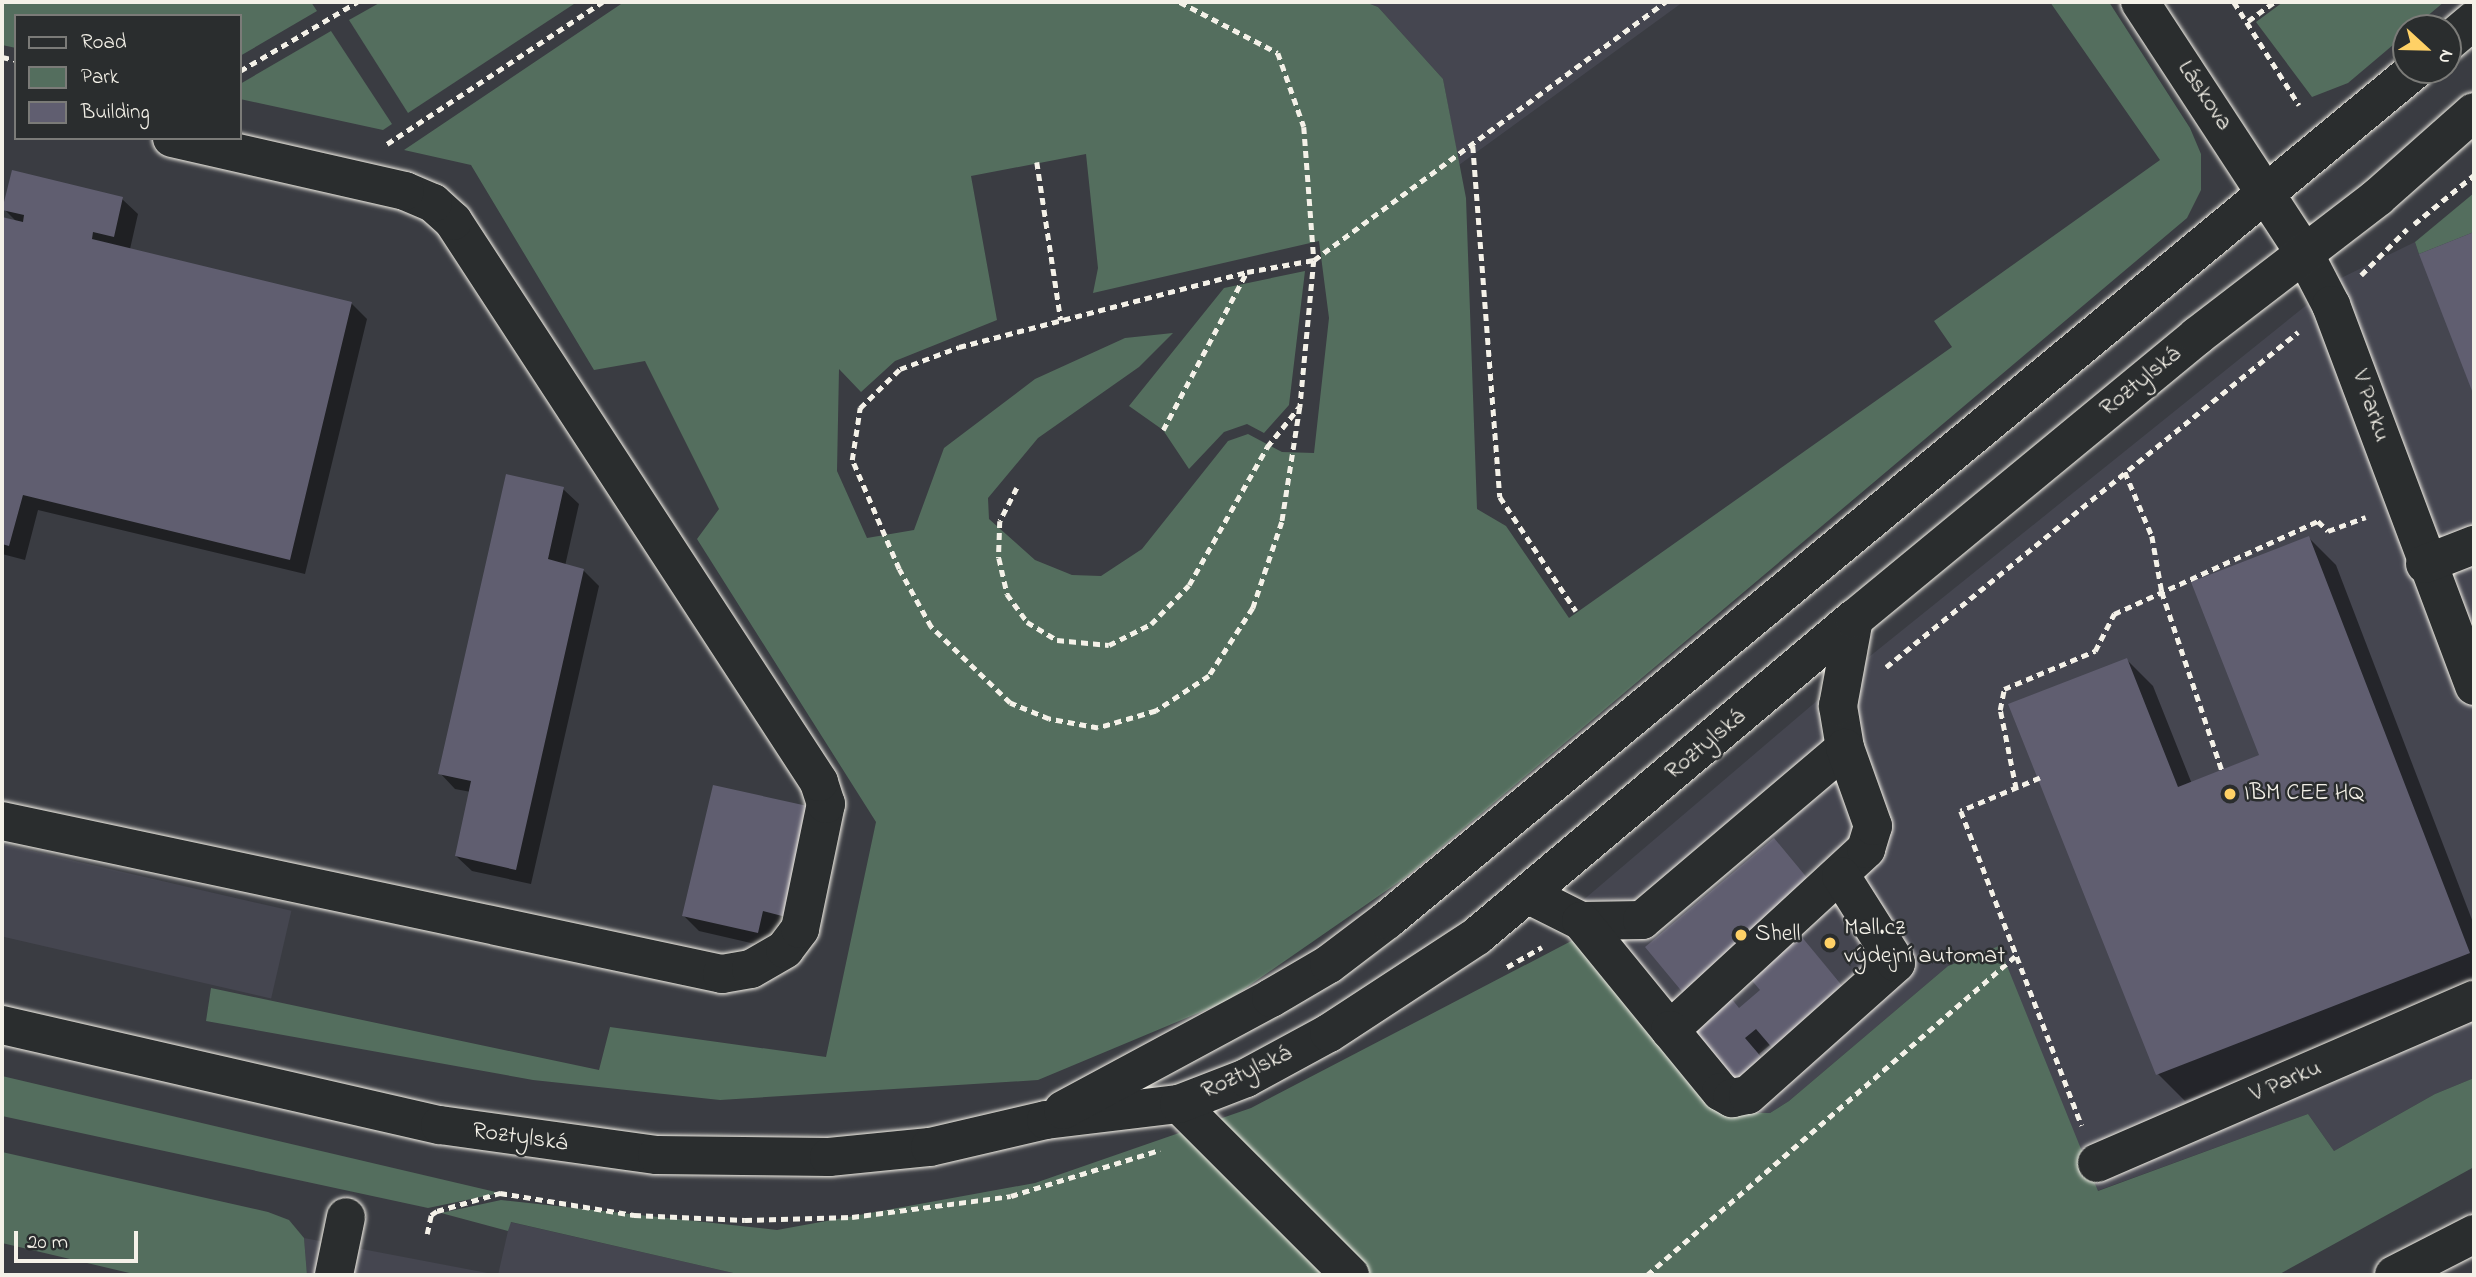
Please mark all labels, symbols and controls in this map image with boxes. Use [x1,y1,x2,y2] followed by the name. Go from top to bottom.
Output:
[14,14,242,140] legend
[2392,14,2462,84] north arrow
[81,28,127,58] text: Road
[2430,45,2460,67] text: N
[2170,55,2238,137] street label: Láskova
[81,63,119,93] text: Park
[81,98,150,128] text: Building
[2095,341,2187,423] street label: Roztylská
[2344,366,2396,446] street label: V Parku
[1660,703,1752,787] street label: Roztylská
[2244,780,2364,808] place label: IBM CEE HQ
[2222,786,2238,802] marker: IBM CEE HQ
[1844,915,2005,971] place label: Mall.cz výdejní automat
[1755,921,1801,949] place label: Shell
[1733,927,1749,943] marker: Shell
[1822,935,1838,951] marker: Mall.cz výdejní automat
[1197,1040,1297,1106] street label: Roztylská
[2246,1054,2326,1110] street label: V Parku
[470,1117,570,1159] street label: Roztylská
[18,1218,142,1262] scale bar
[27,1228,68,1258] text: 20 m

